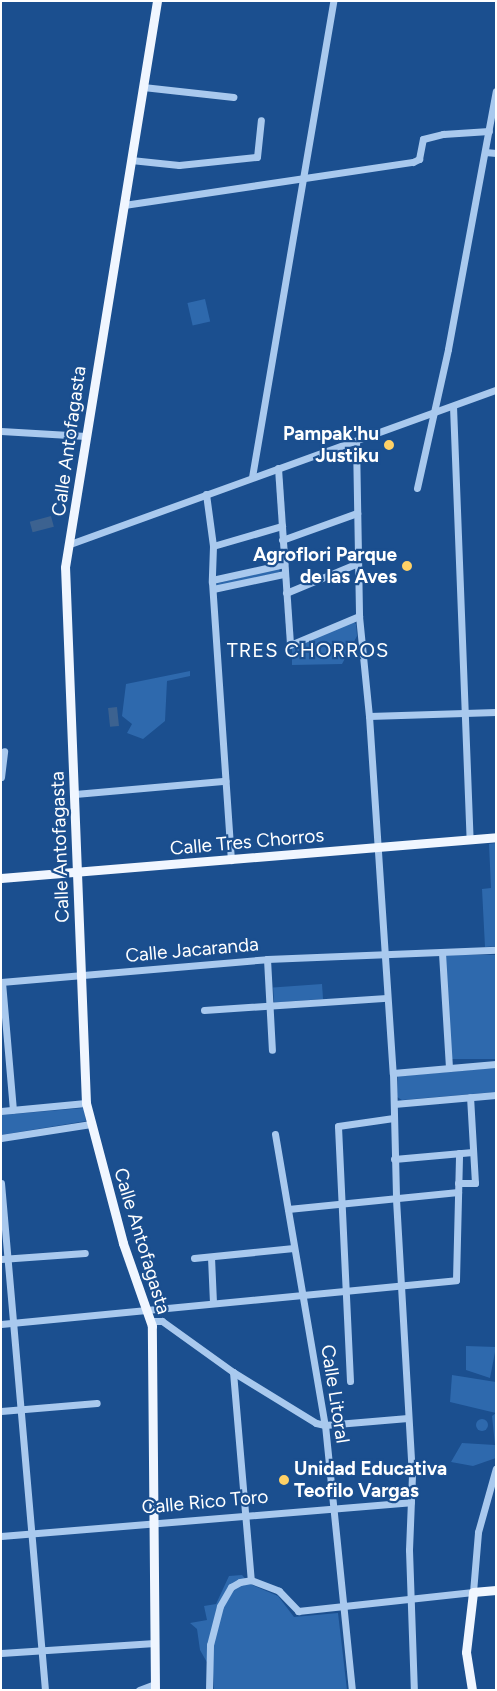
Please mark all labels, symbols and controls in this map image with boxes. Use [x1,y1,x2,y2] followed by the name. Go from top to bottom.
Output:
[47,364,91,518] street label: Calle Antofagasta
[283,423,379,467] place label: Pampak'hu Justiku
[383,439,395,451] marker: Pampak'hu Justiku
[253,544,397,588] place label: Agroflori Parque de las Aves
[401,560,413,572] marker: Agroflori Parque de las Aves
[225,638,391,662] district label: TRES CHORROS
[46,771,74,923] street label: Calle Antofagasta
[169,824,325,860] street label: Calle Tres Chorros
[124,933,260,967] street label: Calle Jacaranda
[109,1165,175,1317] street label: Calle Antofagasta
[316,1343,354,1445] street label: Calle Litoral
[294,1458,447,1502] place label: Unidad Educativa Teofilo Vargas
[278,1474,290,1486] marker: Unidad Educativa Teofilo Vargas
[141,1485,269,1519] street label: Calle Rico Toro

